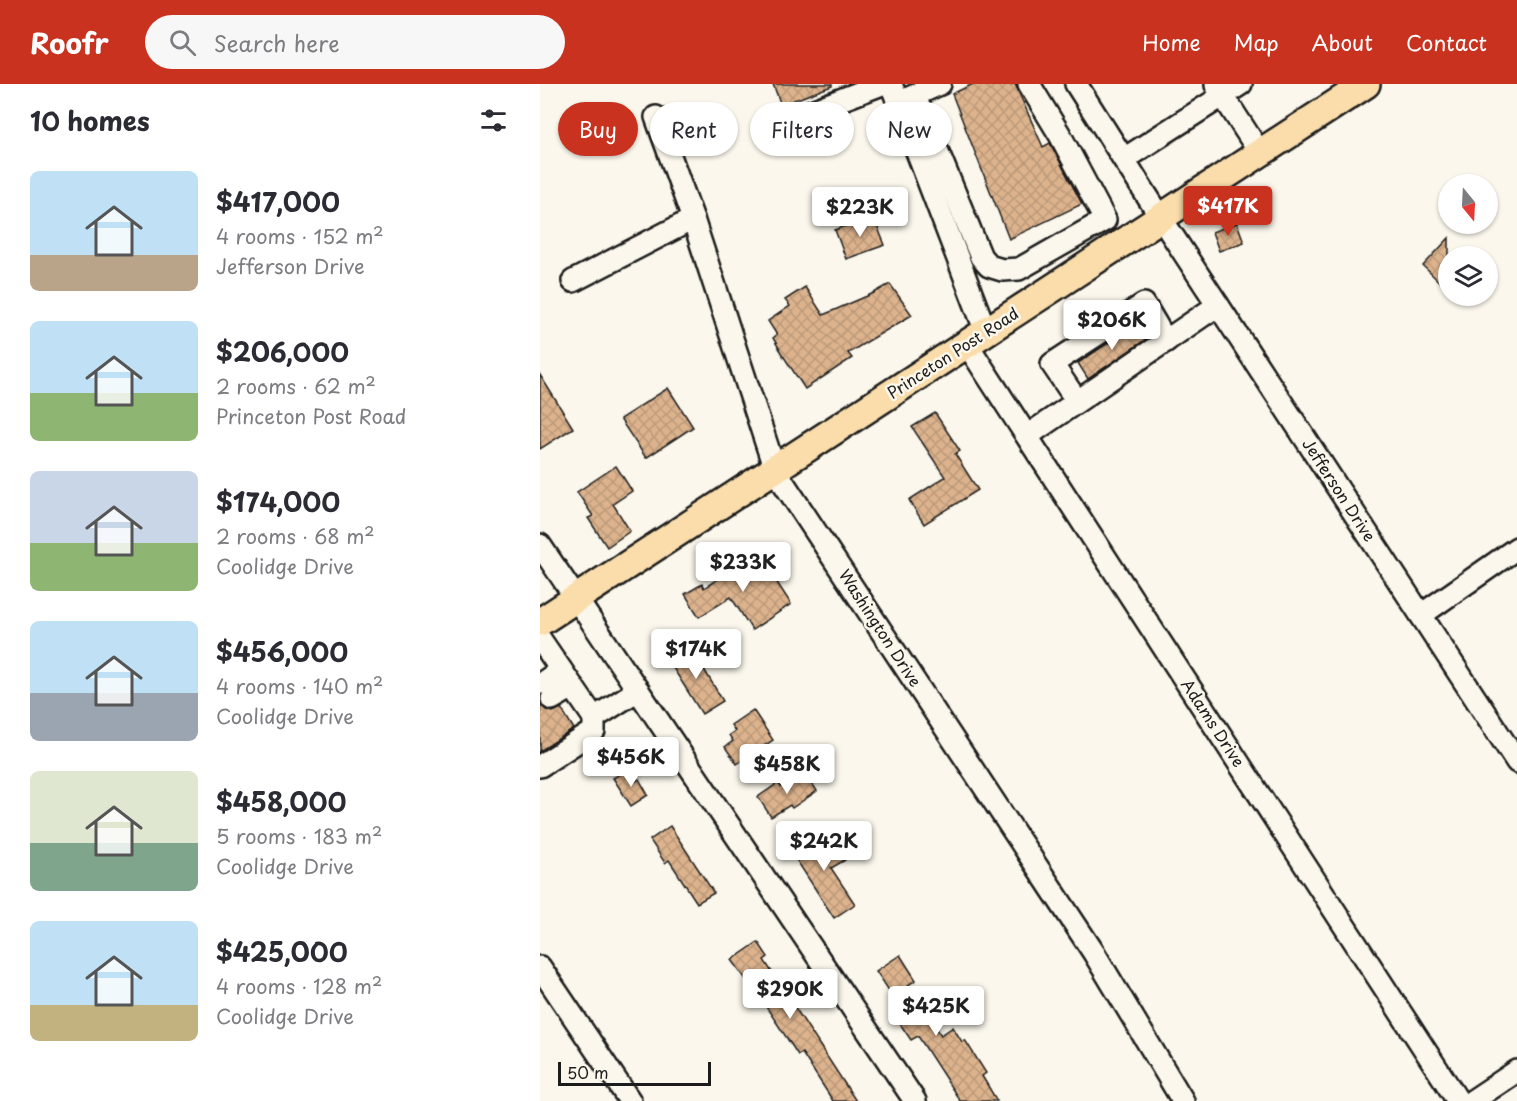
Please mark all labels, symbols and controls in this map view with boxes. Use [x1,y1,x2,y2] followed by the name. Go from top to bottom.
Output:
[145,15,565,69] search box
[30,21,109,64] text: Roofr
[166,26,199,59] icon: search
[214,26,339,59] text: Search here
[1142,26,1201,58] text: Home
[1234,26,1279,58] text: Map
[1312,26,1373,58] text: About
[1406,26,1487,58] text: Contact
[30,101,150,140] text: 10 homes
[558,102,638,156] chip: Buy
[650,102,738,156] chip: Rent
[750,102,854,156] chip: Filters
[866,102,952,156] chip: New
[477,104,510,137] icon: filters
[1438,174,1498,234] north arrow
[1438,174,1498,306] map controls
[216,182,340,221] text: $417,000
[1186,186,1270,237] pin: $417K
[818,187,902,238] pin: $223K
[1197,190,1259,220] text: $417K
[826,191,894,221] text: $223K
[78,195,150,267] icon: home
[216,221,384,251] text: 4 rooms · 152 m²
[1438,246,1498,306] button: layers
[216,251,365,281] text: Jefferson Drive
[1070,300,1154,351] pin: $206K
[882,301,1023,404] street label: Princeton Post Road
[1077,304,1147,334] text: $206K
[216,332,349,371] text: $206,000
[78,345,150,417] icon: home
[216,371,376,401] text: 2 rooms · 62 m²
[216,401,407,431] text: Princeton Post Road
[1297,433,1382,546] street label: Jefferson Drive
[216,482,340,521] text: $174,000
[78,495,150,567] icon: home
[216,521,375,551] text: 2 rooms · 68 m²
[701,542,785,593] pin: $233K
[710,546,776,576] text: $233K
[216,551,354,581] text: Coolidge Drive
[834,564,928,691] street label: Washington Drive
[654,629,738,680] pin: $174K
[216,632,348,671] text: $456,000
[665,633,727,663] text: $174K
[78,645,150,717] icon: home
[216,671,383,701] text: 4 rooms · 140 m²
[1176,674,1251,771] street label: Adams Drive
[216,701,354,731] text: Coolidge Drive
[589,737,673,788] pin: $456K
[597,741,665,771] text: $456K
[745,744,829,795] pin: $458K
[754,748,820,778] text: $458K
[216,782,346,821] text: $458,000
[78,795,150,867] icon: home
[216,821,382,851] text: 5 rooms · 183 m²
[782,821,866,872] pin: $242K
[790,825,858,855] text: $242K
[216,851,354,881] text: Coolidge Drive
[216,932,348,971] text: $425,000
[78,945,150,1017] icon: home
[748,969,832,1020] pin: $290K
[216,971,382,1001] text: 4 rooms · 128 m²
[757,973,823,1003] text: $290K
[894,986,978,1037] pin: $425K
[902,990,970,1020] text: $425K
[216,1001,354,1031] text: Coolidge Drive
[558,1059,711,1086] scale bar
[567,1060,608,1084] text: 50 m

